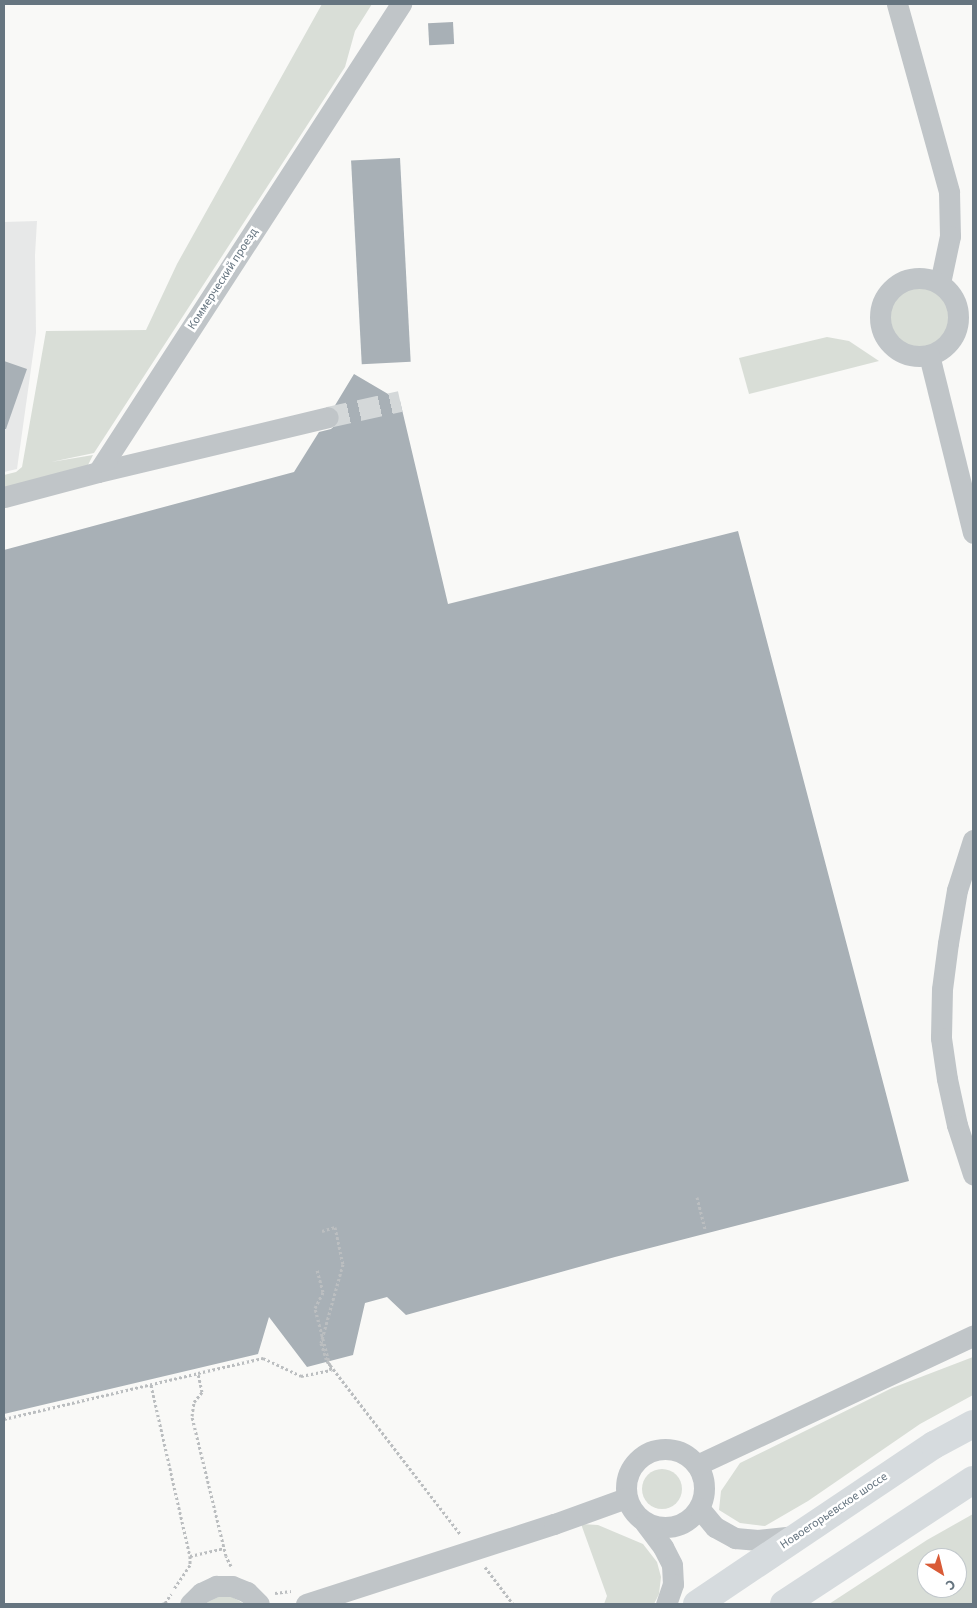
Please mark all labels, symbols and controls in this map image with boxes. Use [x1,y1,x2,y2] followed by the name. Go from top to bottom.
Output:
[185,225,261,333] street label: Коммерческий проезд
[778,1470,890,1552] street label: Новоегорьевское шоссе
[917,1548,967,1598] north arrow
[941,1574,959,1595] text: С

